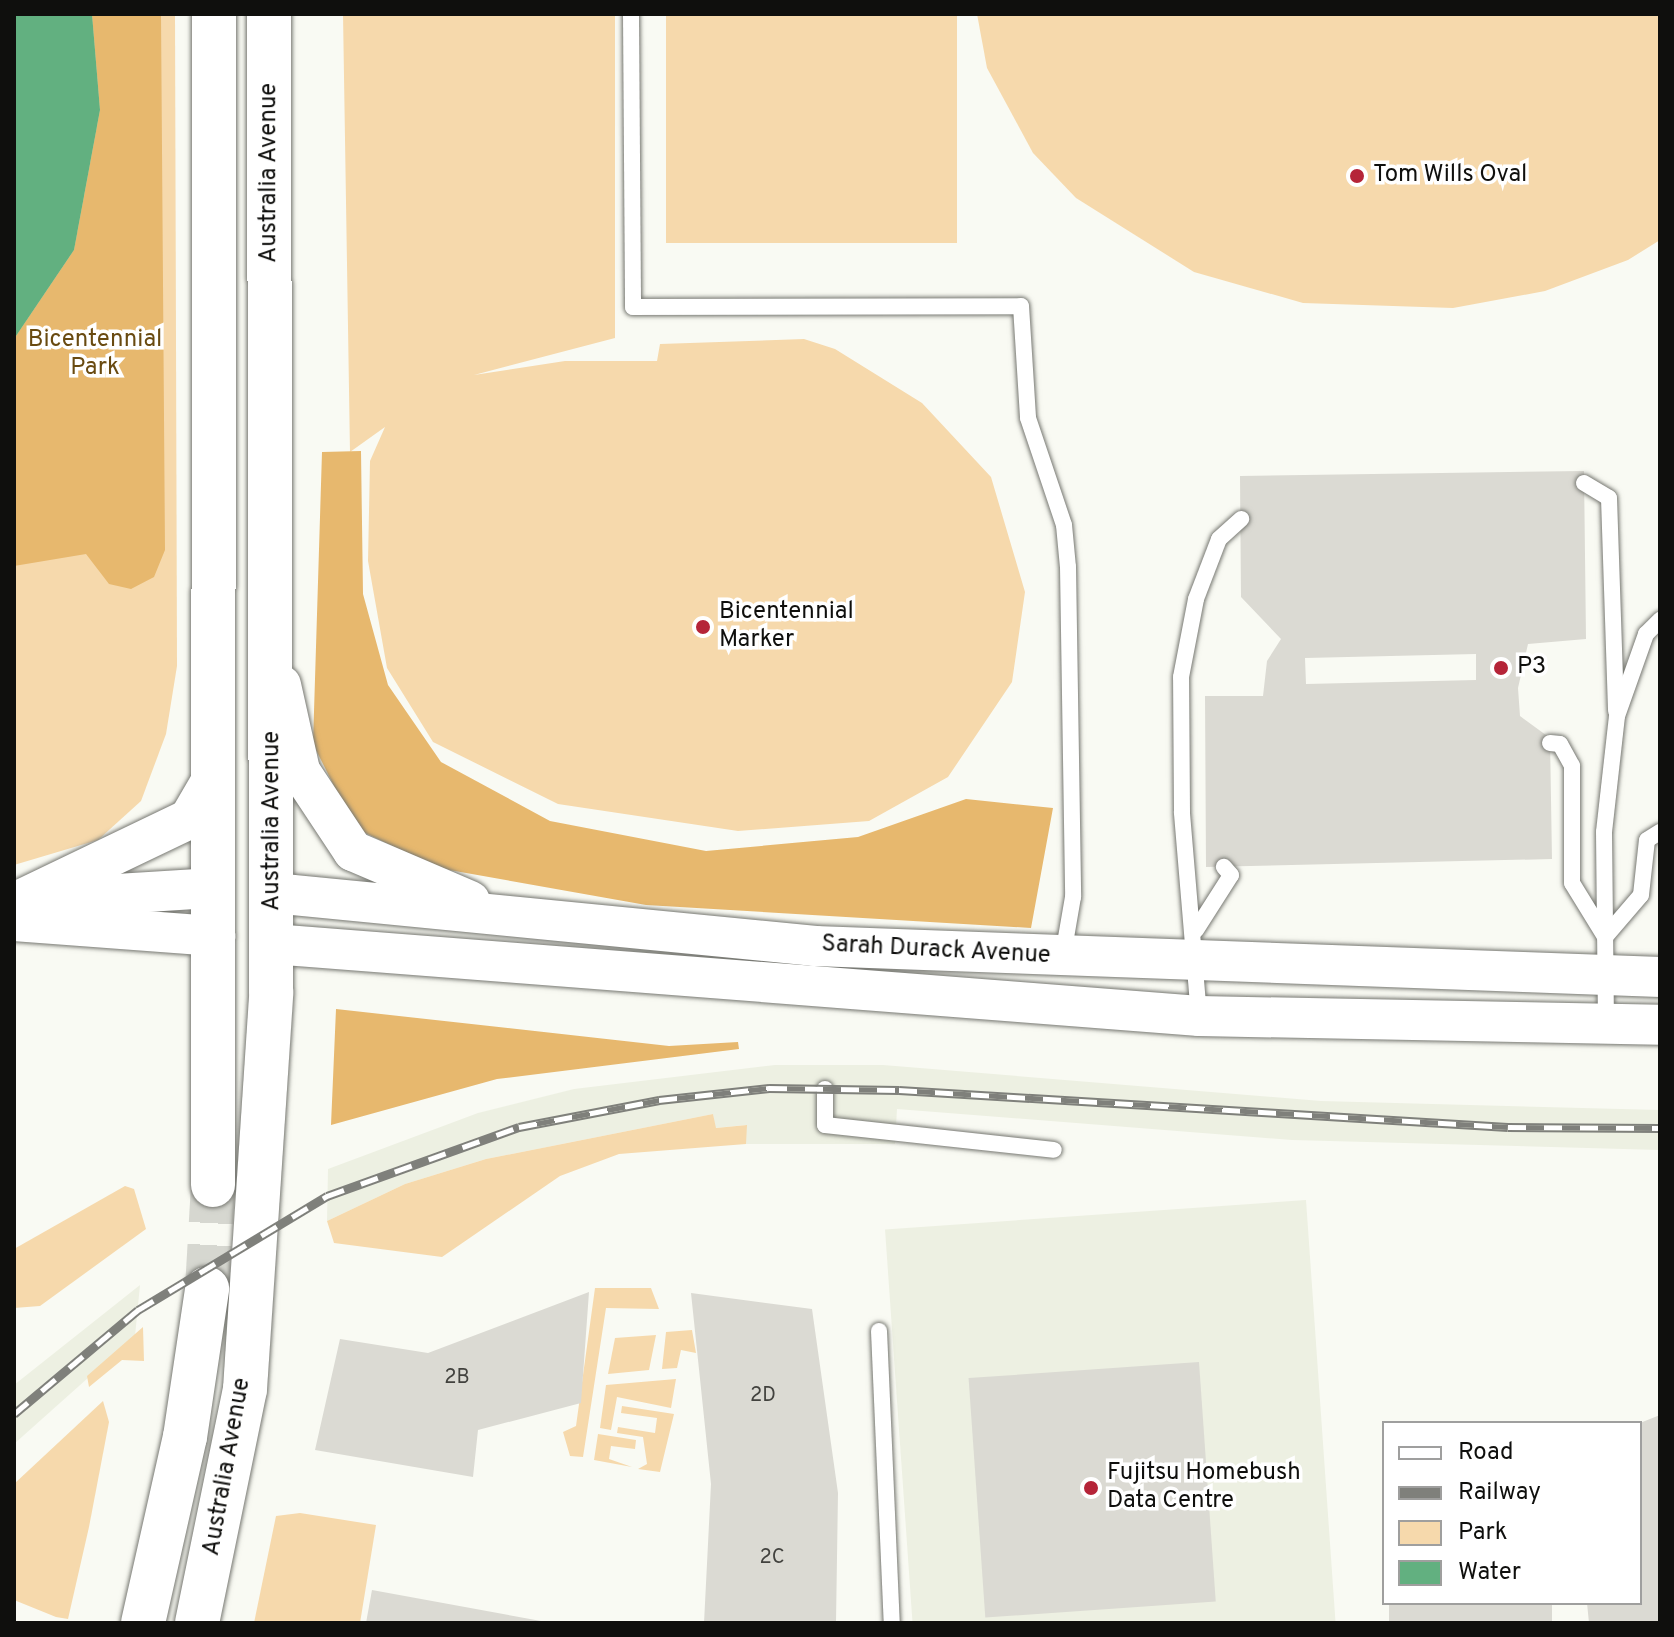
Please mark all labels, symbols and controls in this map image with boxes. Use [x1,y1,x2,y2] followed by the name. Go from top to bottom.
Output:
[256,82,284,264] street label: Australia Avenue
[1373,162,1528,190] place label: Tom Wills Oval
[1348,167,1366,185] marker: Tom Wills Oval
[28,327,162,383] park label: Bicentennial Park
[719,599,854,655] place label: Bicentennial Marker
[694,618,712,636] marker: Bicentennial Marker
[1517,654,1546,682] place label: P3
[1492,659,1510,677] marker: P3
[259,730,287,912] street label: Australia Avenue
[820,931,1052,971] street label: Sarah Durack Avenue
[444,1366,470,1390] house number: 2B
[198,1375,258,1559] street label: Australia Avenue
[750,1384,776,1408] house number: 2D
[1382,1421,1642,1605] legend
[1458,1438,1514,1468] text: Road
[1107,1460,1301,1516] place label: Fujitsu Homebush Data Centre
[1458,1478,1541,1508] text: Railway
[1082,1479,1100,1497] marker: Fujitsu Homebush Data Centre
[1458,1518,1508,1548] text: Park
[759,1546,785,1570] house number: 2C
[1458,1558,1521,1588] text: Water

